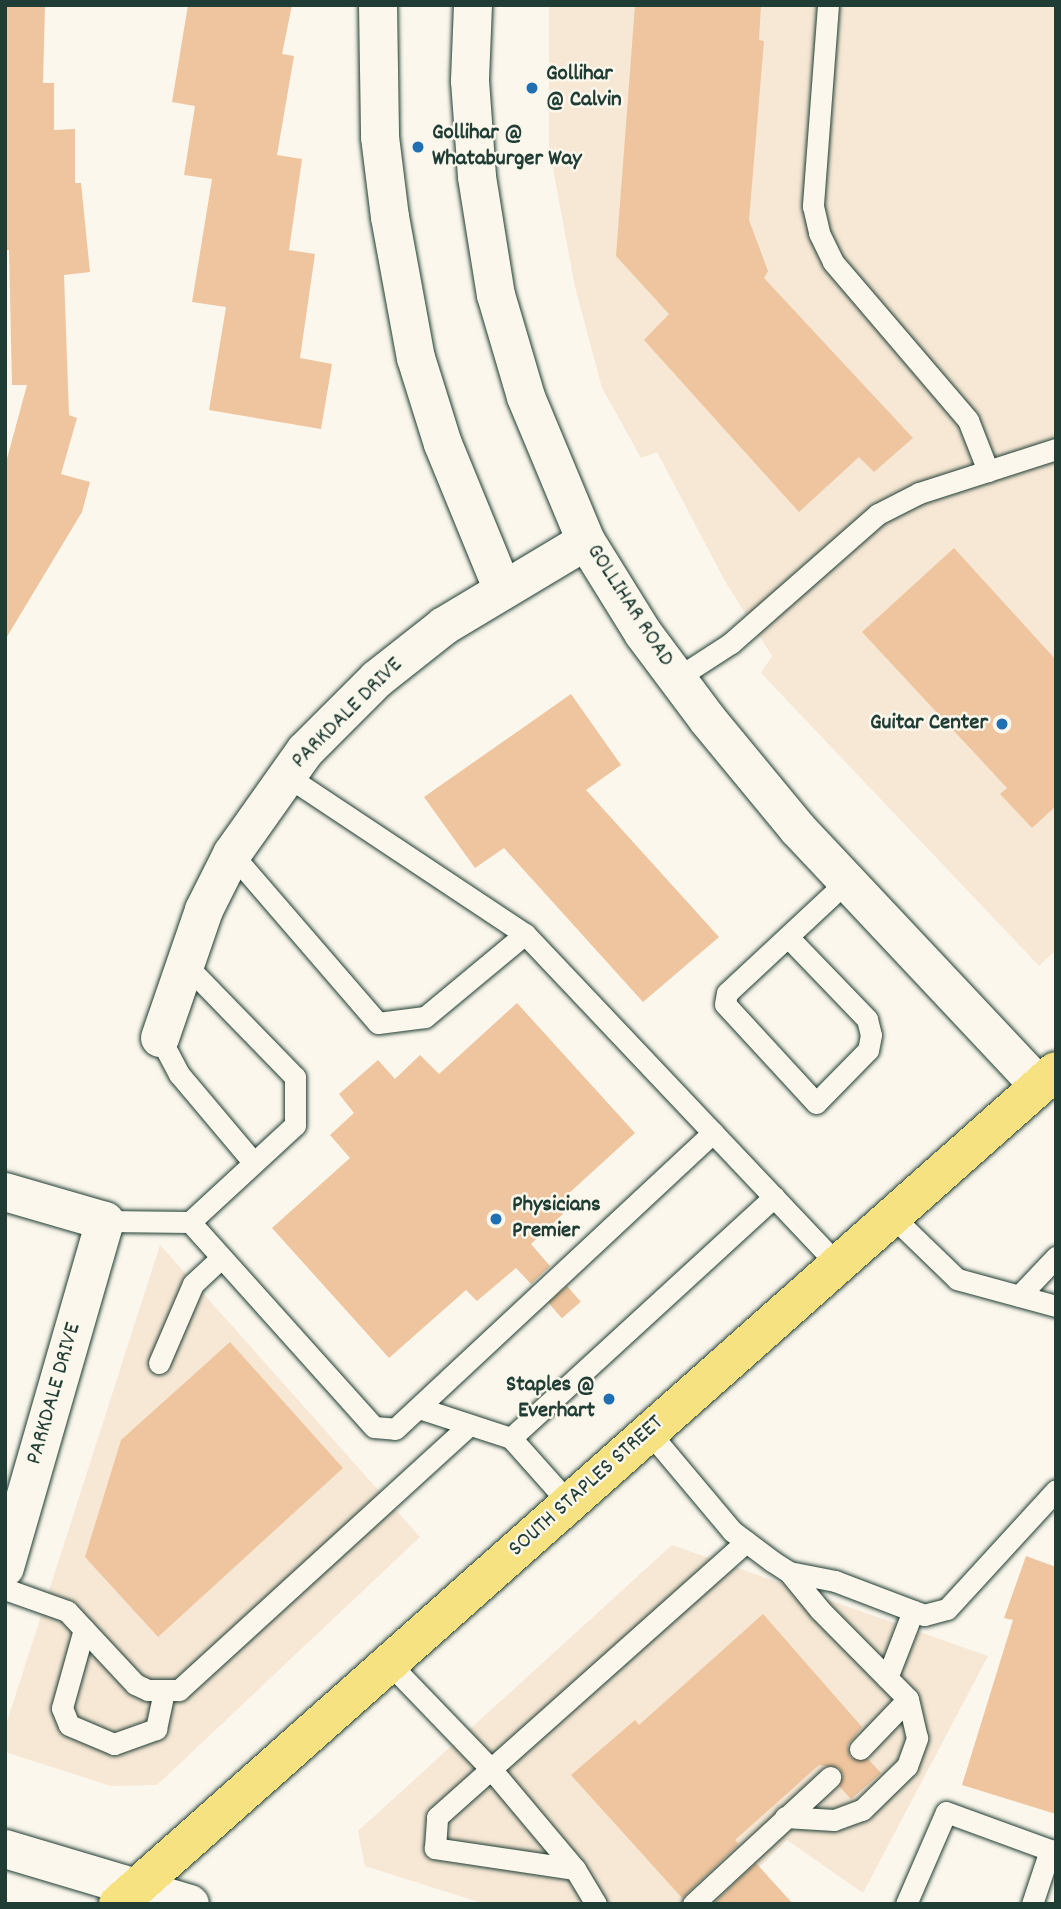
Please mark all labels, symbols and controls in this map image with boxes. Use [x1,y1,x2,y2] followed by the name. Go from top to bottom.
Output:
[546,61,622,115] place label: Gollihar @ Calvin
[524,80,540,96] marker: Gollihar @ Calvin
[432,120,581,174] place label: Gollihar @ Whataburger Way
[410,139,426,155] marker: Gollihar @ Whataburger Way
[579,540,679,672] street label: GOLLIHAR ROAD
[287,653,409,775] street label: PARKDALE DRIVE
[870,710,988,738] place label: Guitar Center
[994,716,1010,732] marker: Guitar Center
[512,1192,601,1246] place label: Physicians Premier
[486,1209,506,1229] marker: Physicians Premier
[22,1320,88,1468] street label: PARKDALE DRIVE
[506,1372,595,1426] place label: Staples @ Everhart
[601,1391,617,1407] marker: Staples @ Everhart
[504,1410,670,1564] street label: SOUTH STAPLES STREET

